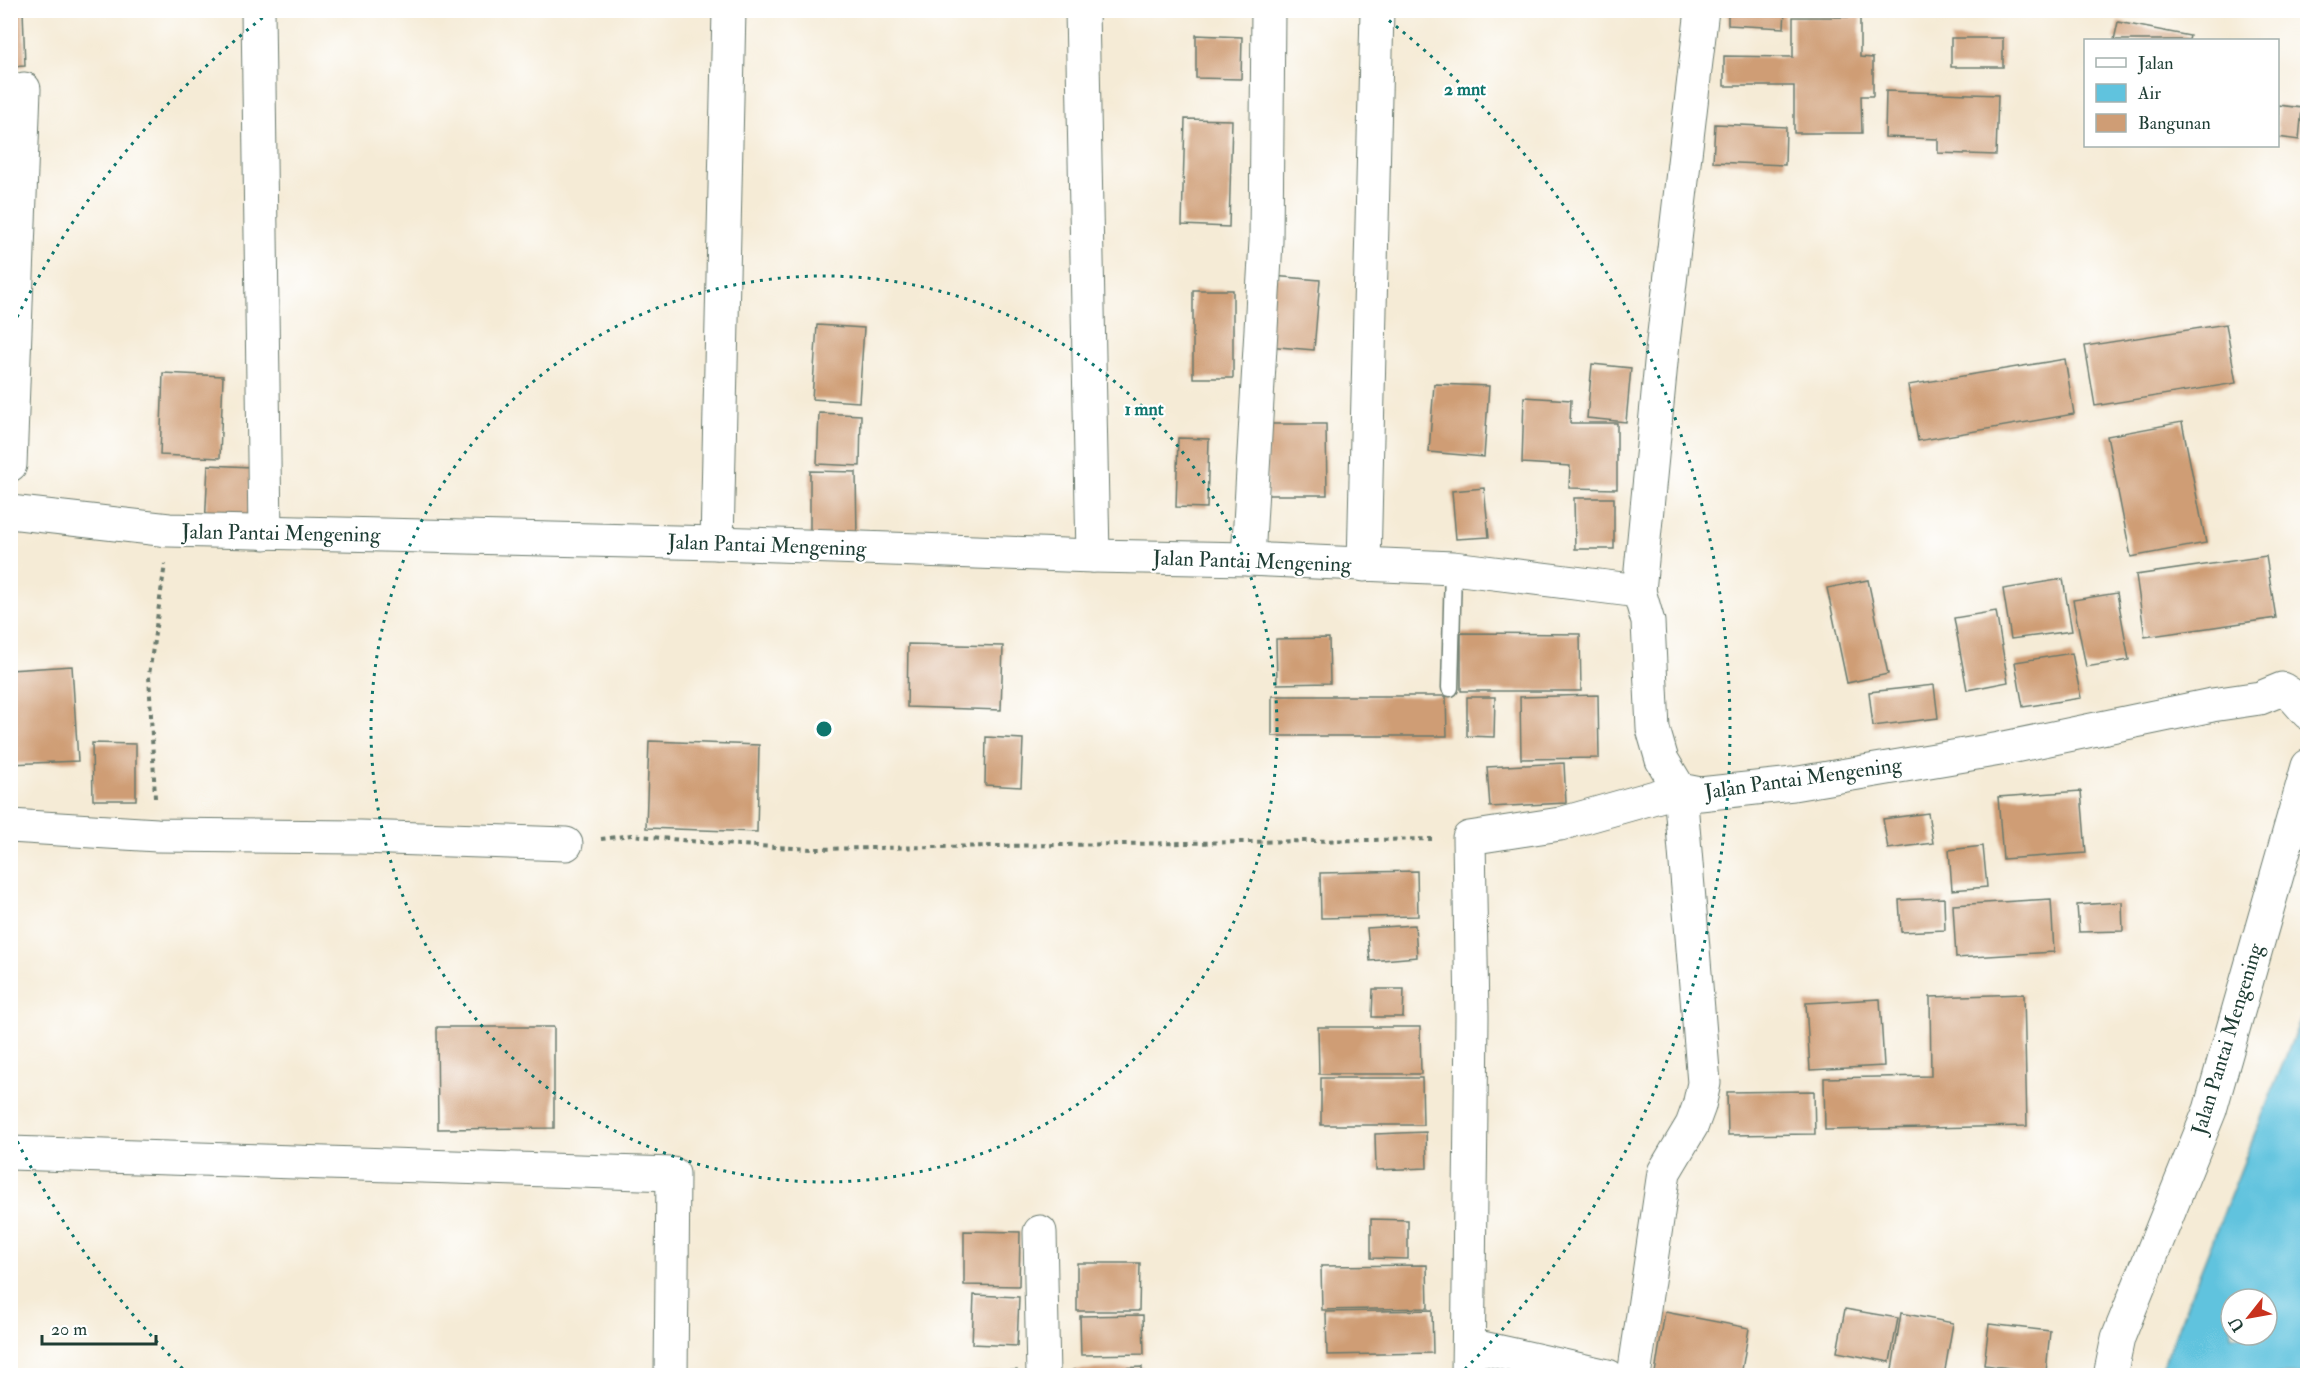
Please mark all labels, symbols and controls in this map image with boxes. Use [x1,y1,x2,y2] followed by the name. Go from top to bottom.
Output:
[2084,39,2279,147] legend
[2137,52,2174,75] text: Jalan
[1444,78,1486,101] text: 2 mnt
[2137,82,2161,105] text: Air
[2138,112,2211,135] text: Bangunan
[1124,398,1164,421] text: 1 mnt
[180,518,381,549] street label: Jalan Pantai Mengening
[666,529,867,562] street label: Jalan Pantai Mengening
[1151,545,1352,578] street label: Jalan Pantai Mengening
[814,719,834,739] centre of rings
[1702,751,1904,806] street label: Jalan Pantai Mengening
[2185,940,2270,1139] street label: Jalan Pantai Mengening
[2219,1287,2279,1347] north arrow
[42,1308,156,1346] scale bar
[2225,1313,2249,1335] text: U
[51,1318,87,1341] text: 20 m

